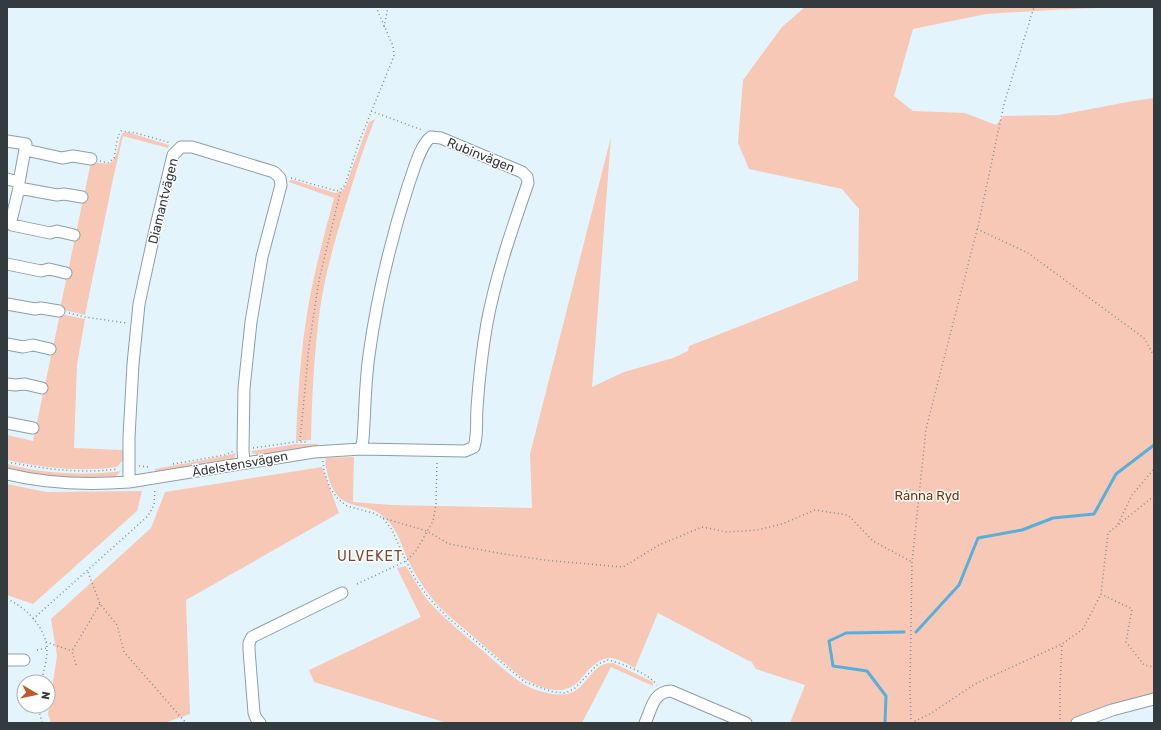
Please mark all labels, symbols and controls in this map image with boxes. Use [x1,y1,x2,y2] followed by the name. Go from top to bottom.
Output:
[444,135,517,176] street label: Rubinvägen
[145,157,182,246] street label: Diamantvägen
[191,448,289,481] street label: Ädelstensvägen
[894,488,960,503] park label: Rånna Ryd
[337,548,403,565] district label: ULVEKET
[16,674,56,714] north arrow
[38,691,52,700] text: N

